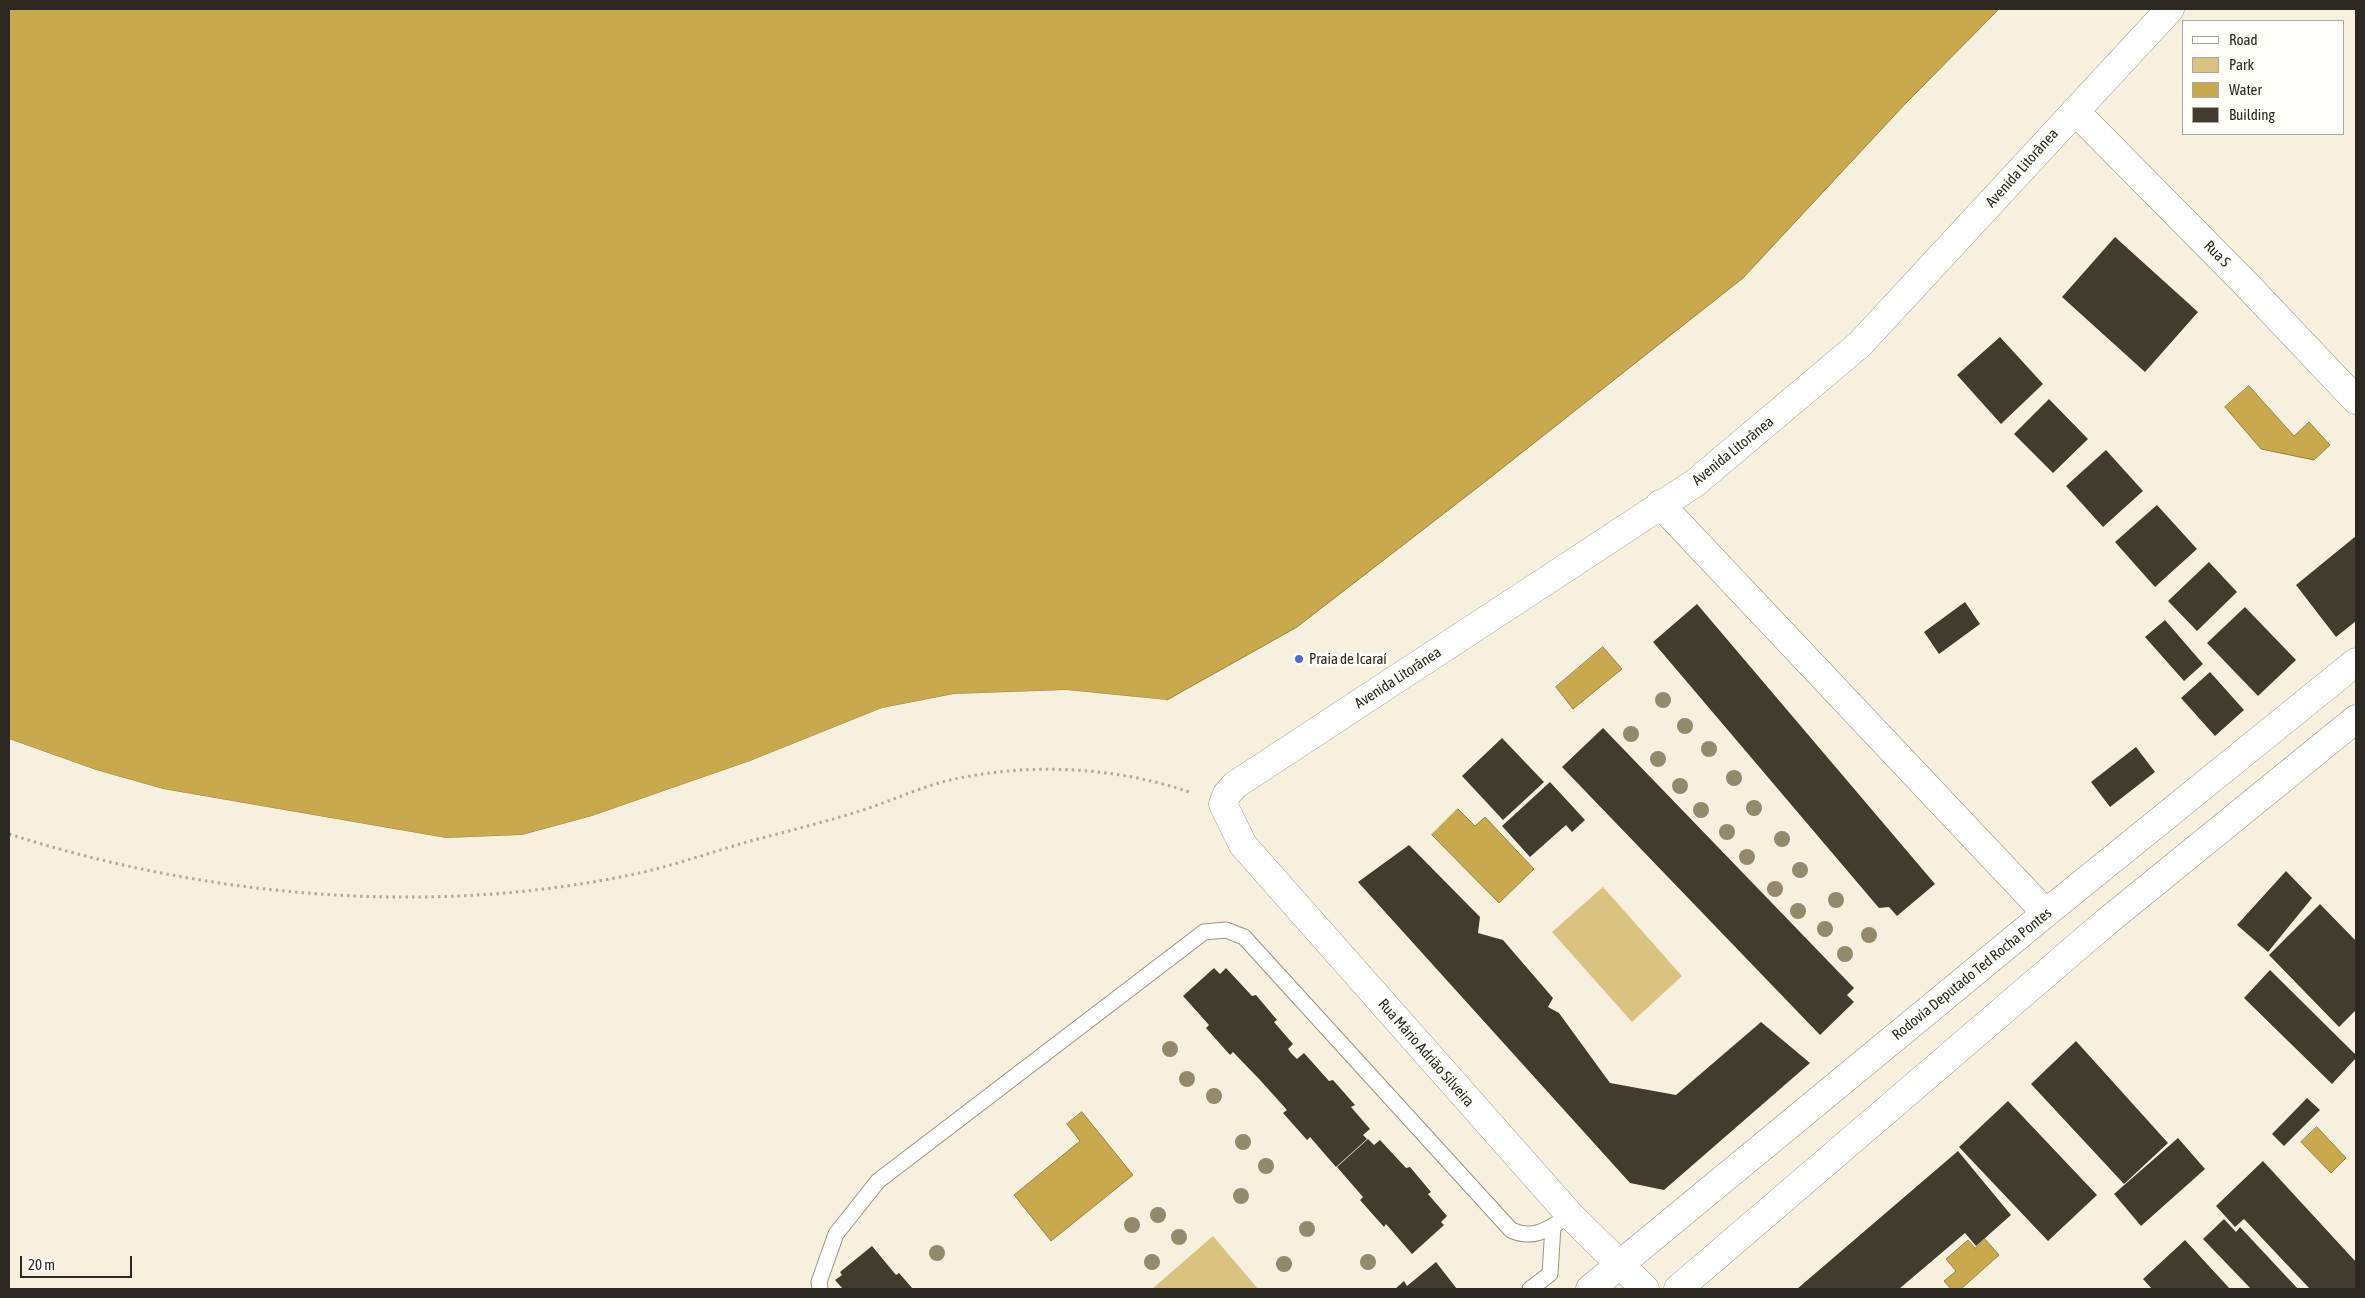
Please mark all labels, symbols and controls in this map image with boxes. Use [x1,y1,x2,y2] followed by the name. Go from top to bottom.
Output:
[2182,20,2345,135] legend
[2229,31,2258,48] text: Road
[2229,56,2254,73] text: Park
[2229,81,2262,98] text: Water
[2229,106,2275,123] text: Building
[1982,125,2062,211] street label: Avenida Litorânea
[2200,237,2234,271] street label: Rua S
[1689,413,1777,489] street label: Avenida Litorânea
[1351,643,1445,713] street label: Avenida Litorânea
[1309,650,1387,668] place label: Praia de Icaraí
[1293,653,1305,665] marker: Praia de Icaraí
[1889,904,2055,1044] street label: Rodovia Deputado Ted Rocha Pontes
[1374,995,1478,1111] street label: Rua Mário Adrião Silveira
[22,1246,135,1278] scale bar
[28,1256,55,1273] text: 20 m

